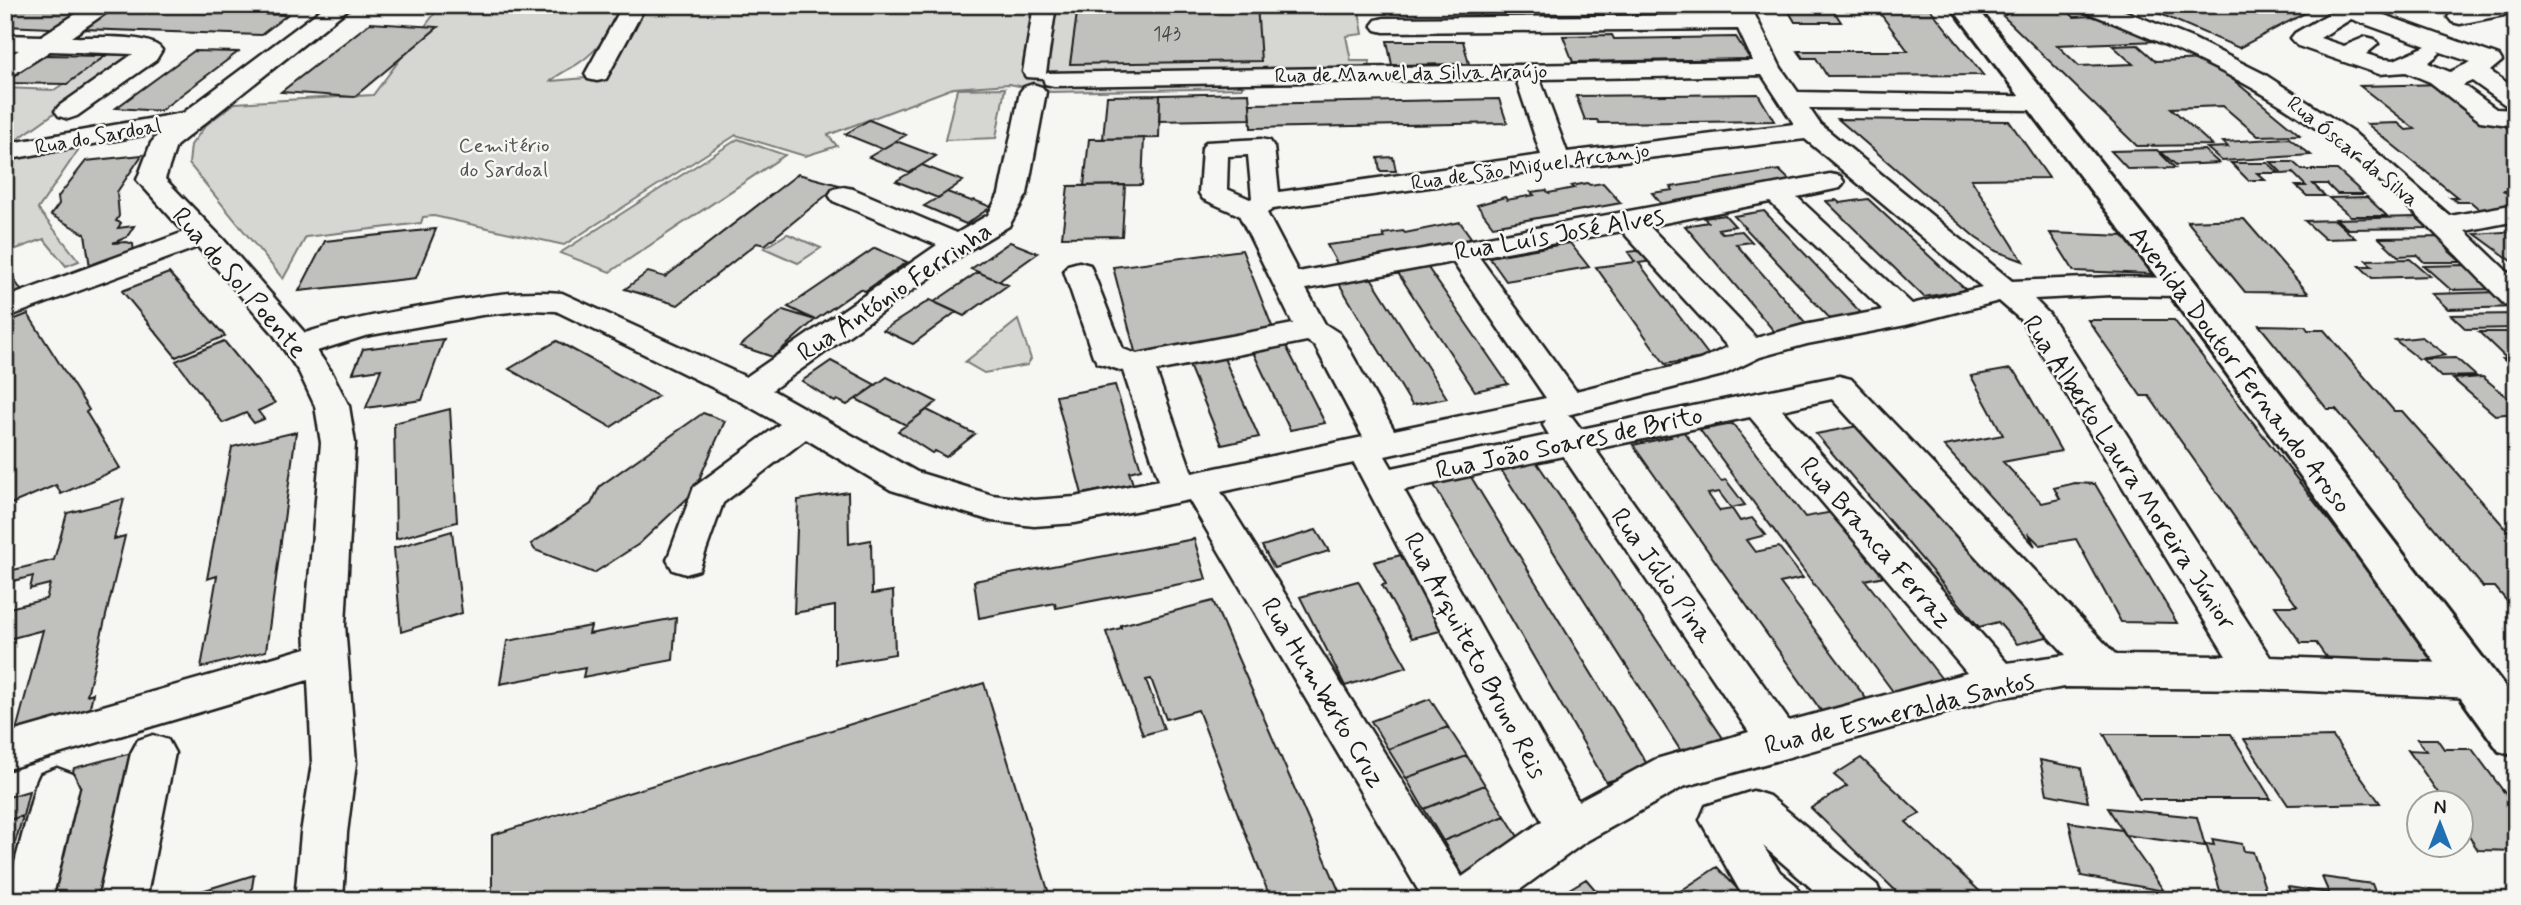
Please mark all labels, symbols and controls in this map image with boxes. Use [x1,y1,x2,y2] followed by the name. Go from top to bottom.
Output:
[1153,22,1181,47] house number: 143
[1274,58,1548,90] street label: Rua de Manuel da Silva Araújo
[2281,90,2424,214] street label: Rua Óscar da Silva
[33,112,164,162] street label: Rua do Sardoal
[459,132,549,184] park label: Cemitério do Sardoal
[1409,136,1651,200] street label: Rua de São Miguel Arcanjo
[163,200,314,366] street label: Rua do Sol Poente
[1452,200,1667,270] street label: Rua Luís José Alves
[791,215,999,371] street label: Rua António Ferrinha
[2120,220,2359,521] street label: Avenida Doutor Fernando Aroso
[2014,309,2243,637] street label: Rua Alberto Laura Moreira Júnior
[1433,399,1706,489] street label: Rua João Soares de Brito
[1791,450,1960,637] street label: Rua Branca Ferraz
[1602,502,1721,651] street label: Rua Júlio Pina
[1395,527,1554,785] street label: Rua Arquiteto Bruno Reis
[1252,592,1393,795] street label: Rua Humberto Cruz
[1761,664,2038,764] street label: Rua de Esmeralda Santos
[2406,790,2476,860] north arrow
[2434,796,2446,821] text: N

